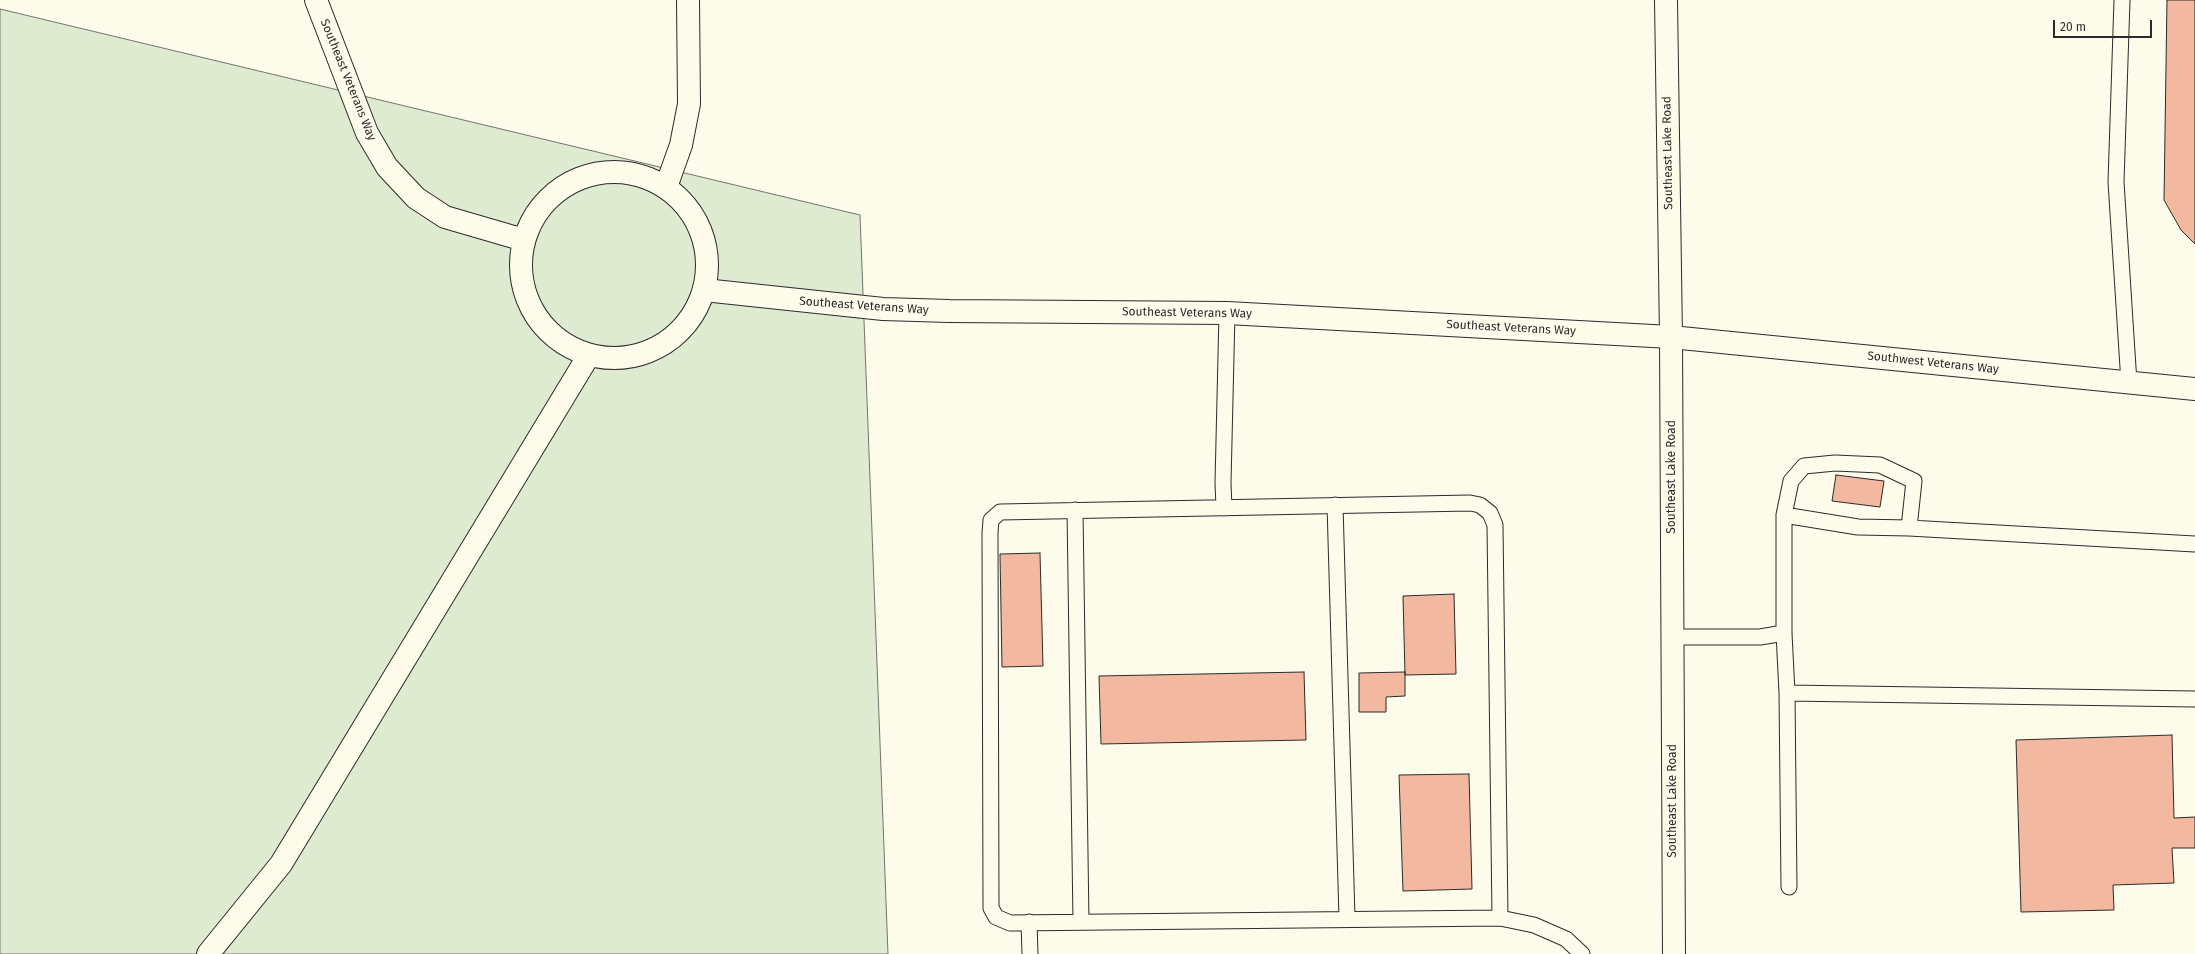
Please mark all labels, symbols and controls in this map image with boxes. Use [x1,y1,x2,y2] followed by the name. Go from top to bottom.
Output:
[2055,12,2154,38] scale bar
[317,17,379,143] street label: Southeast Veterans Way
[2060,20,2086,34] text: 20 m
[1660,96,1676,210] street label: Southeast Lake Road
[799,294,929,318] street label: Southeast Veterans Way
[1122,305,1252,321] street label: Southeast Veterans Way
[1446,317,1576,339] street label: Southeast Veterans Way
[1867,349,1999,377] street label: Southwest Veterans Way
[1665,420,1679,534] street label: Southeast Lake Road
[1666,744,1680,858] street label: Southeast Lake Road

